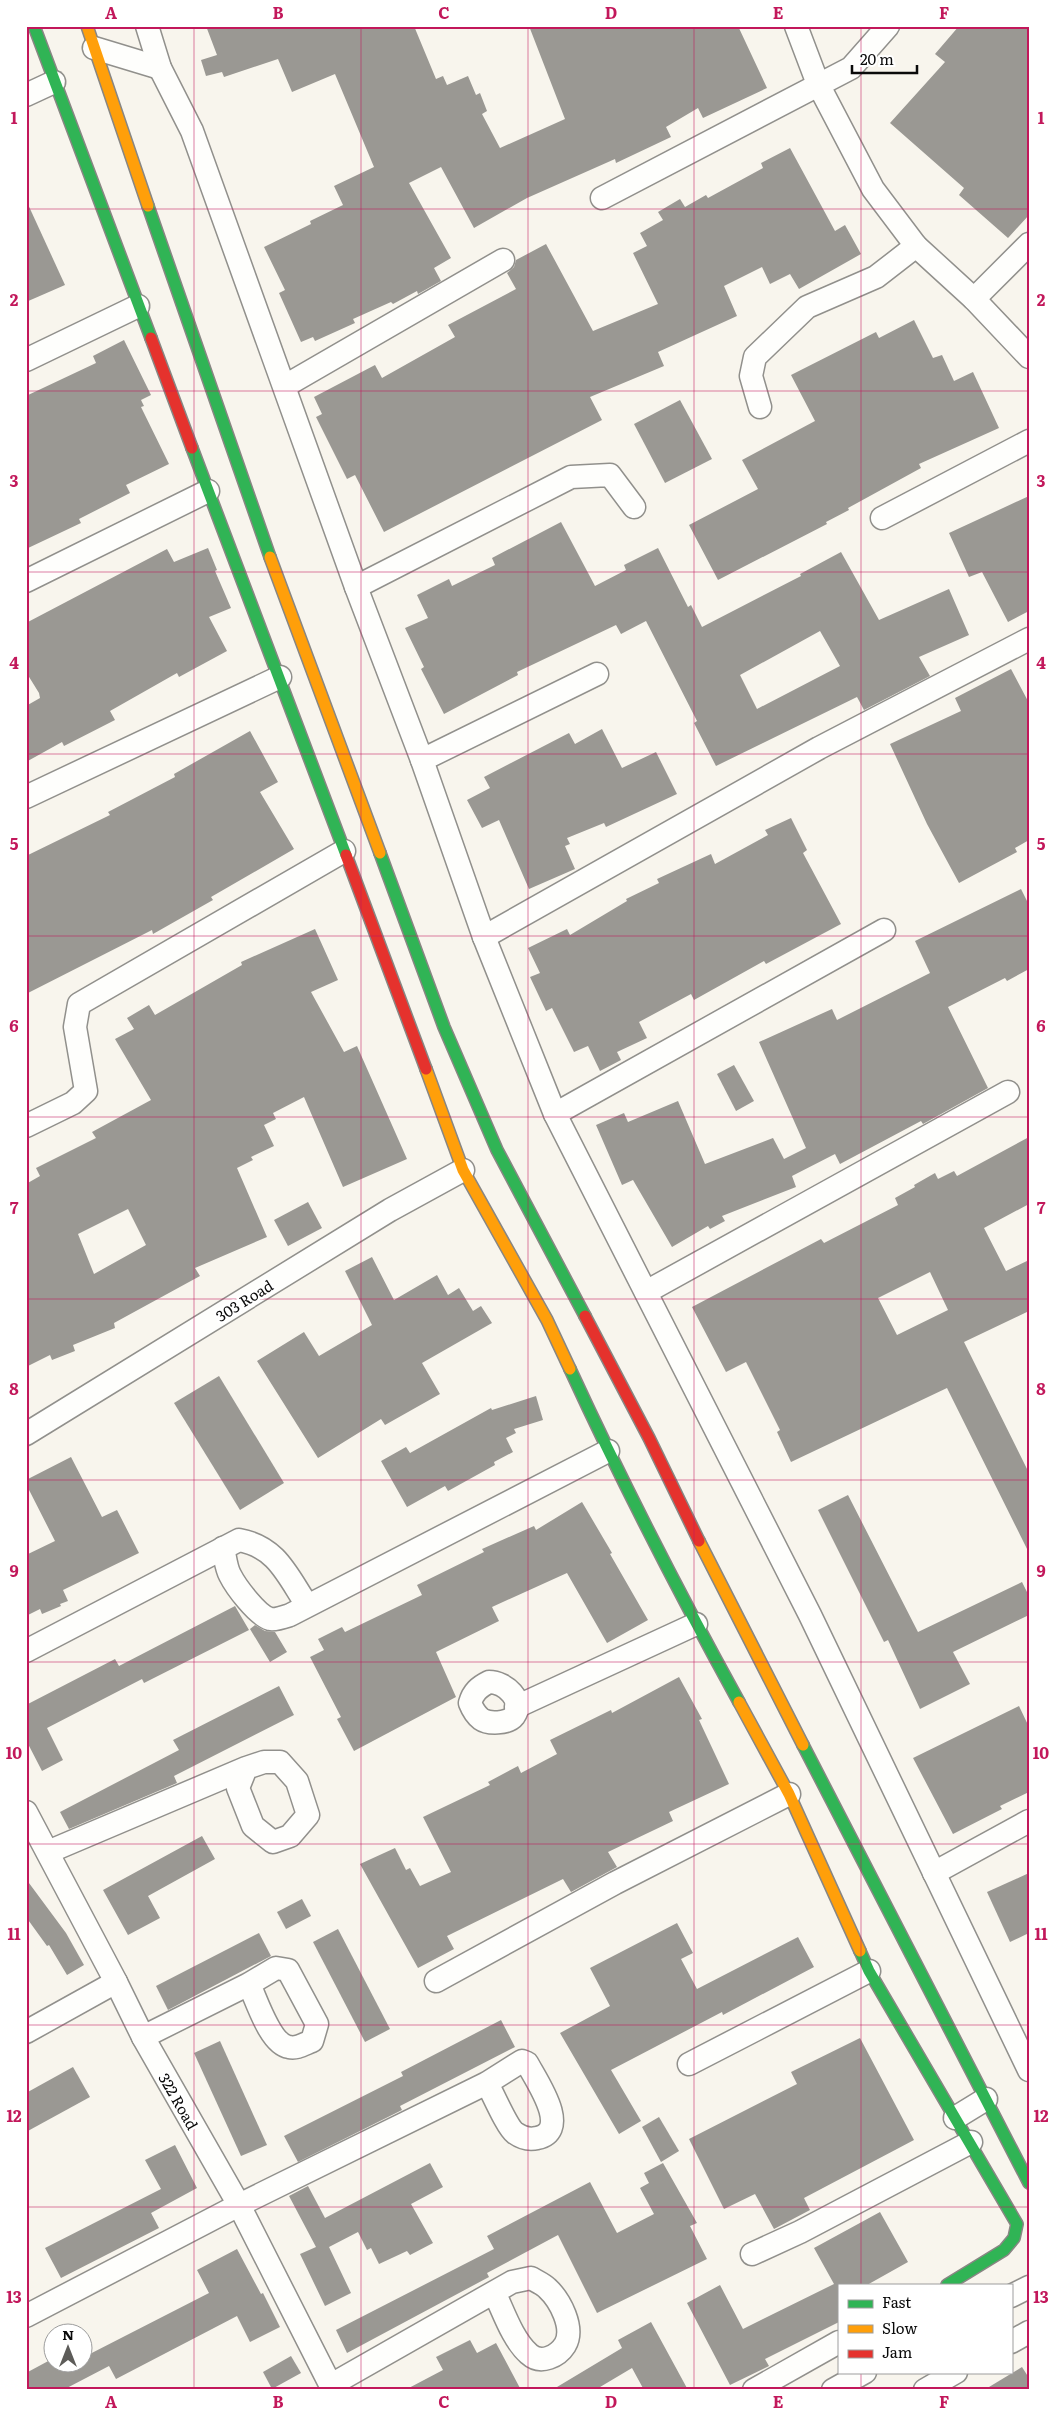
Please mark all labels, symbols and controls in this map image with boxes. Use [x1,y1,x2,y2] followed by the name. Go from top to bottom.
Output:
[105,0,117,24] text: A
[272,0,284,24] text: B
[438,0,450,24] text: C
[605,0,617,24] text: D
[773,0,784,24] text: E
[939,0,949,24] text: F
[852,42,918,74] scale bar
[860,47,894,70] text: 20 m
[11,105,18,129] text: 1
[1038,105,1045,129] text: 1
[10,287,19,311] text: 2
[1037,287,1046,311] text: 2
[10,468,19,492] text: 3
[1037,468,1046,492] text: 3
[9,650,19,674] text: 4
[1036,650,1046,674] text: 4
[10,831,19,855] text: 5
[1037,831,1046,855] text: 5
[9,1013,19,1037] text: 6
[1036,1013,1046,1037] text: 6
[10,1195,19,1219] text: 7
[1037,1195,1046,1219] text: 7
[211,1273,277,1327] street label: 303 Road
[9,1376,19,1400] text: 8
[1036,1376,1046,1400] text: 8
[9,1558,19,1582] text: 9
[1036,1558,1046,1582] text: 9
[6,1740,22,1764] text: 10
[1033,1740,1049,1764] text: 10
[7,1921,21,1945] text: 11
[1034,1921,1048,1945] text: 11
[153,2068,205,2134] street label: 322 Road
[6,2103,22,2127] text: 12
[1033,2103,1049,2127] text: 12
[6,2284,22,2308] text: 13
[838,2284,1012,2374] legend
[1033,2284,1049,2308] text: 13
[882,2290,911,2313] text: Fast
[882,2316,917,2339] text: Slow
[42,2324,92,2374] north arrow
[62,2324,74,2344] text: N
[882,2340,913,2363] text: Jam
[105,2389,117,2413] text: A
[272,2389,284,2413] text: B
[438,2389,450,2413] text: C
[605,2389,617,2413] text: D
[773,2389,784,2413] text: E
[939,2389,949,2413] text: F

